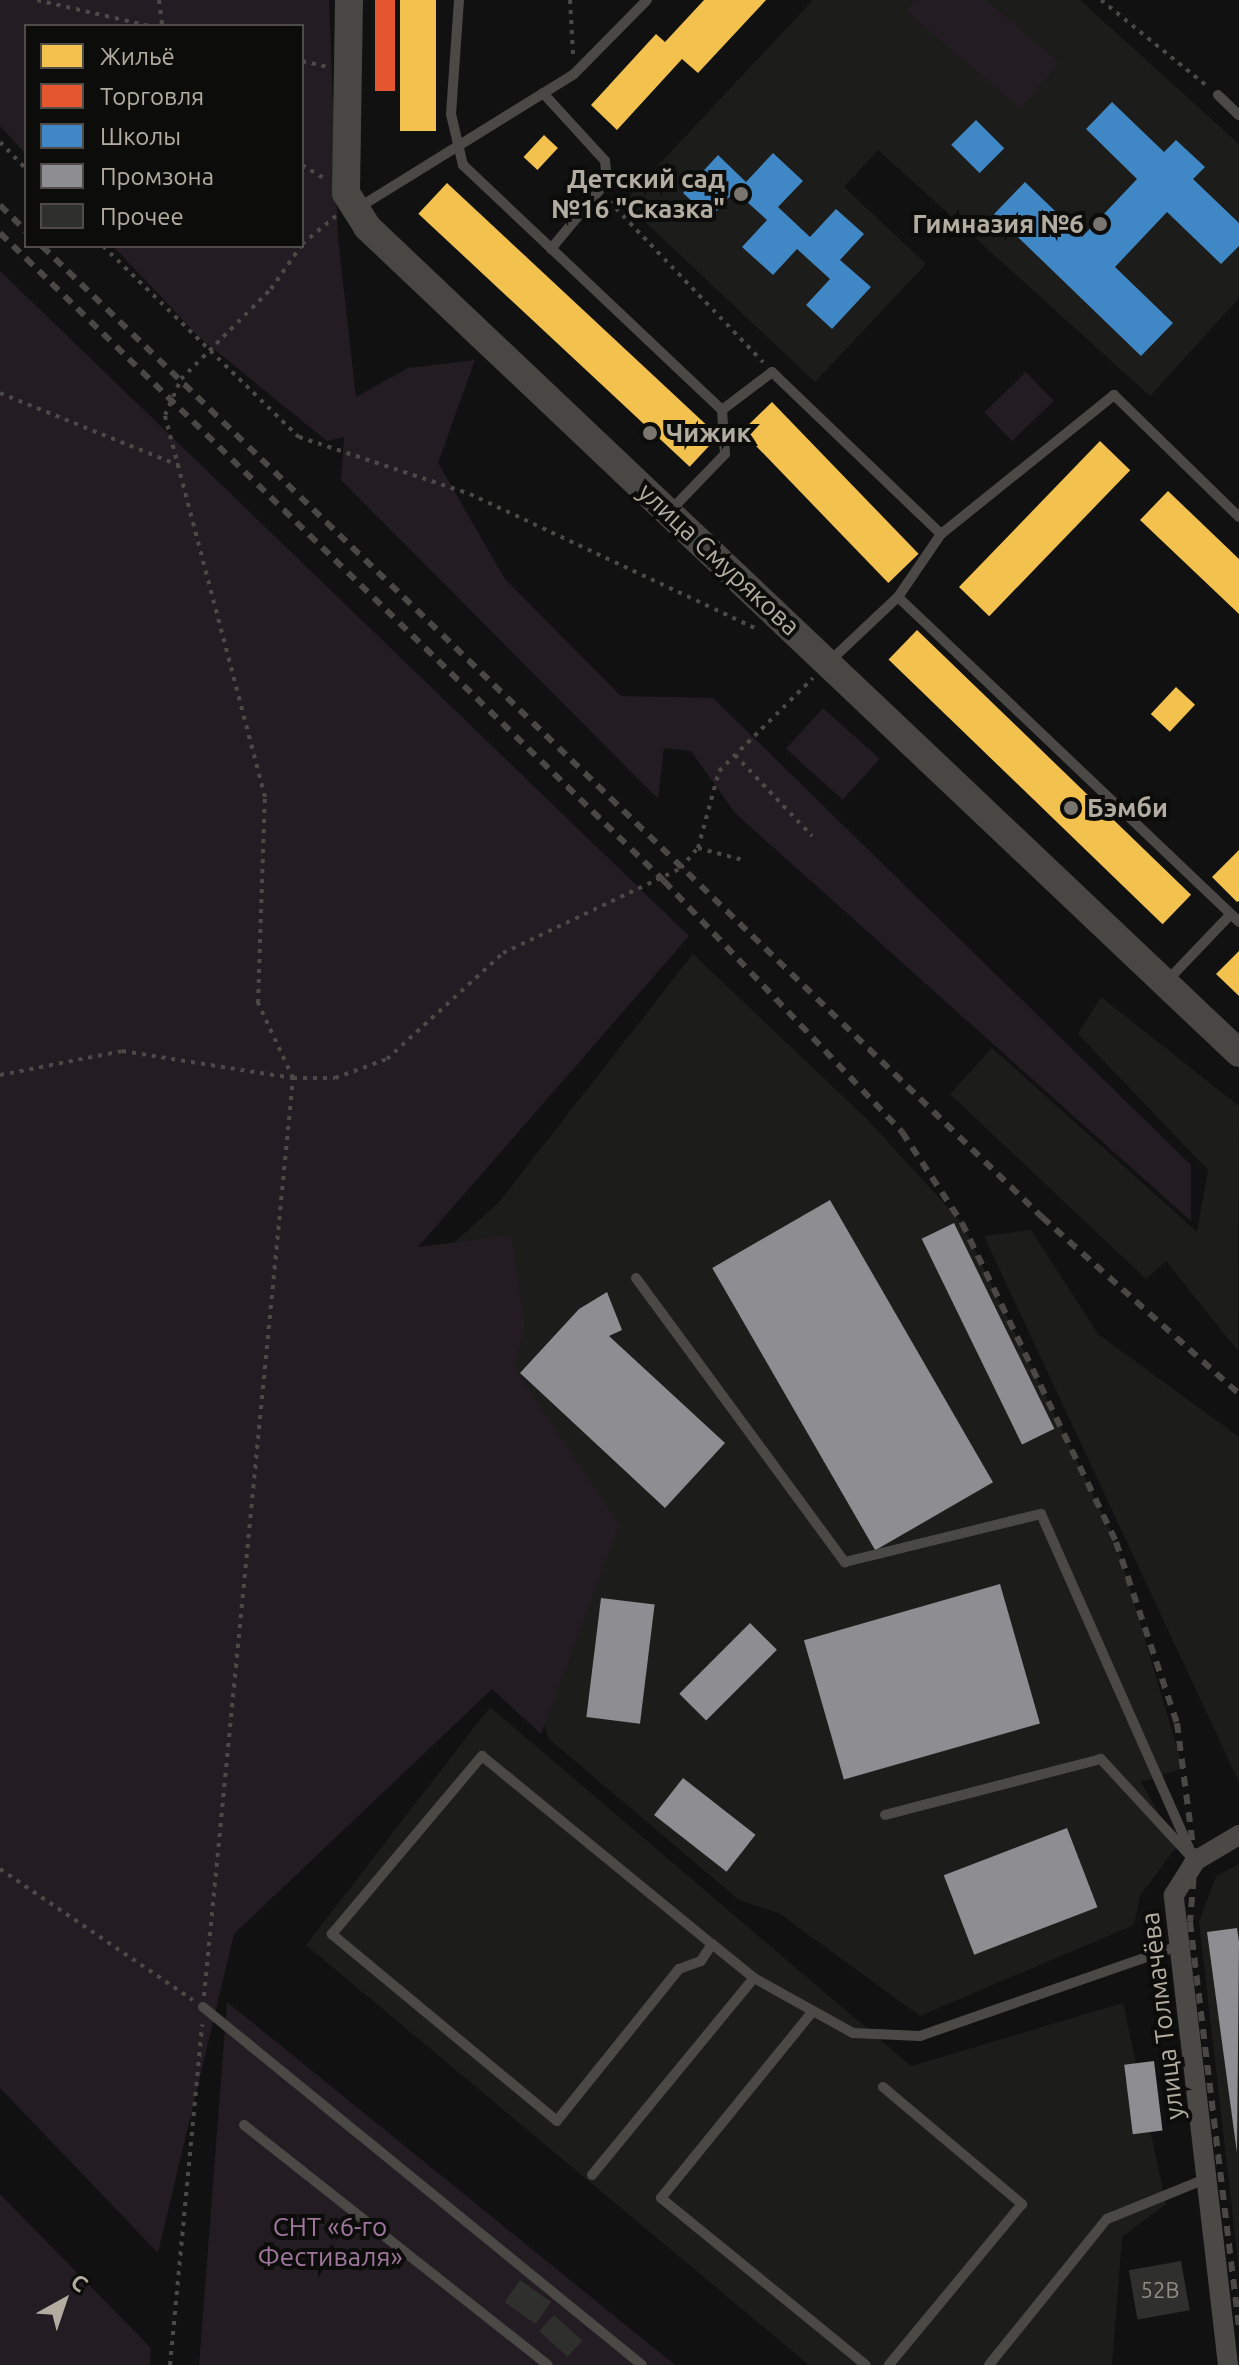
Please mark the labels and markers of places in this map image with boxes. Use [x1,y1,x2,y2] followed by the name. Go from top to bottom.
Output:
[551,163,725,224] place label: Детский сад №16 "Сказка"
[732,185,750,203] marker: Детский сад №16 "Сказка"
[912,208,1084,240] place label: Гимназия №6
[1091,215,1109,233] marker: Гимназия №6
[666,417,751,449] place label: Чижик
[641,424,659,442] marker: Чижик
[1087,792,1168,824] place label: Бэмби
[1062,799,1080,817] marker: Бэмби

